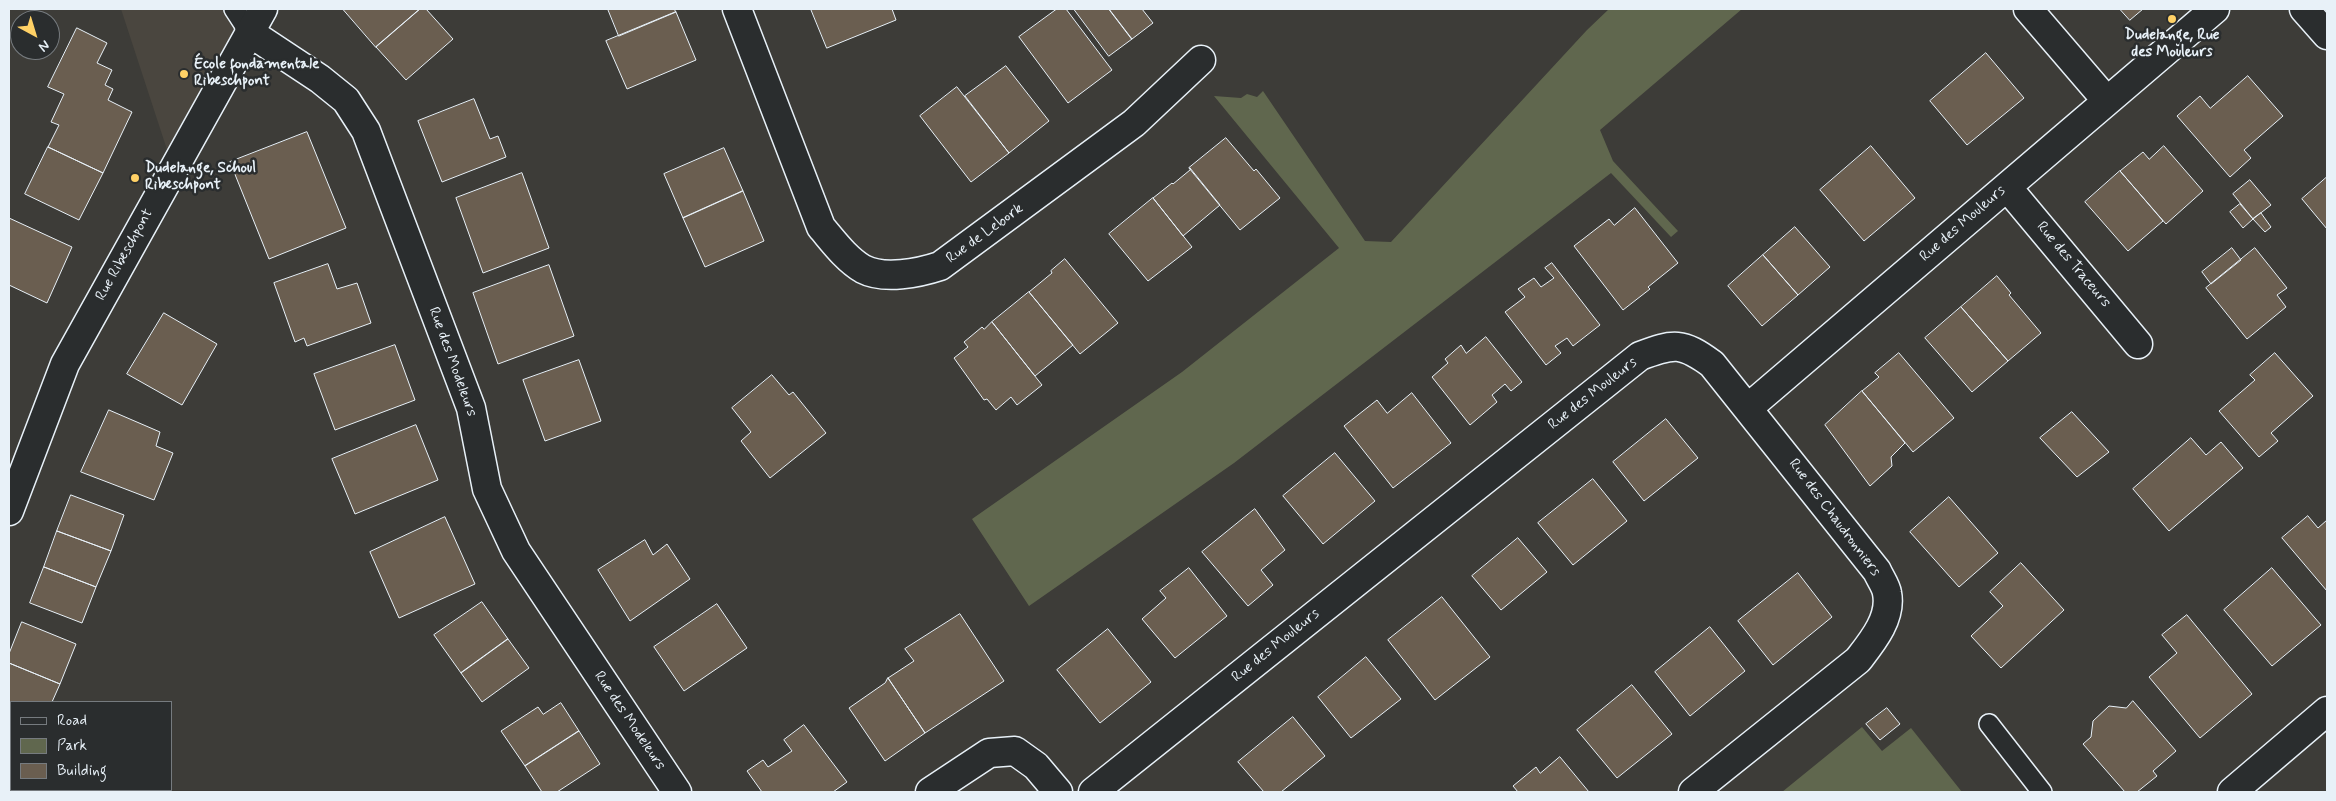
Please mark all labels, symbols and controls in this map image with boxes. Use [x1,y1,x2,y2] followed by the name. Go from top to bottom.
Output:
[10,10,60,60] north arrow
[2166,13,2178,25] marker: Dudelange, Rue des Mouleurs
[2125,27,2219,62] place label: Dudelange, Rue des Mouleurs
[35,36,53,56] text: N
[194,56,319,91] place label: École fondamentale Ribeschpont
[178,68,190,80] marker: École fondamentale Ribeschpont
[145,160,256,195] place label: Dudelange, Schoul Ribeschpont
[129,172,141,184] marker: Dudelange, Schoul Ribeschpont
[1916,182,2010,266] street label: Rue des Mouleurs
[943,200,1027,268] street label: Rue de Lebork
[92,206,158,304] street label: Rue Ribeschpont
[2032,218,2114,312] street label: Rue des Traceurs
[424,305,480,419] street label: Rue des Modeleurs
[1545,354,1641,434] street label: Rue des Mouleurs
[1784,456,1884,580] street label: Rue des Chaudronniers
[1229,605,1323,687] street label: Rue des Mouleurs
[589,668,669,774] street label: Rue des Modeleurs
[10,701,172,791] legend
[57,711,87,731] text: Road
[57,736,87,756] text: Park
[57,761,107,781] text: Building

